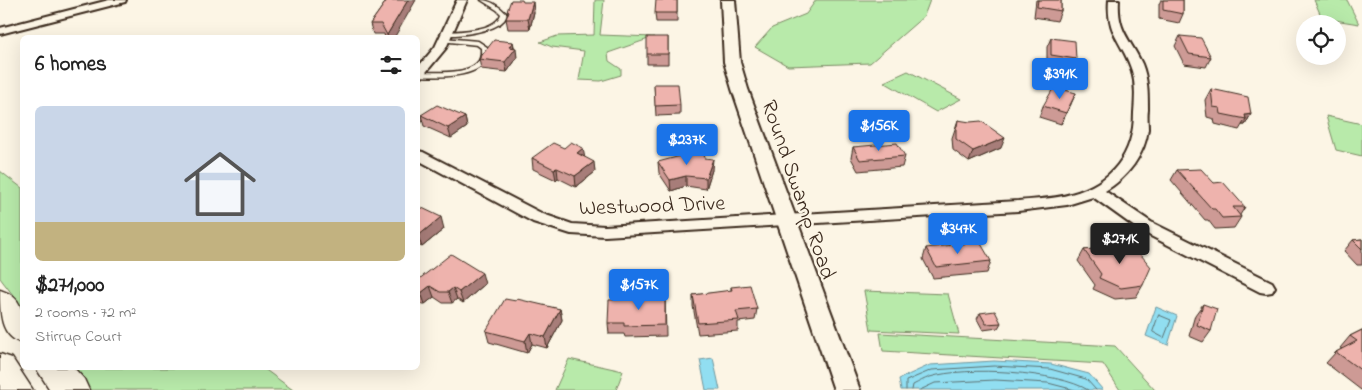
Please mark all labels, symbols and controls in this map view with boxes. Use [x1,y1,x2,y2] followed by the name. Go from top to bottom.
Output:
[1296,15,1346,65] map controls
[1296,15,1346,65] button: locate
[35,50,107,80] text: 6 homes
[377,51,405,79] icon: filters
[1025,58,1095,100] pin: $391K
[1043,62,1077,86] text: $391K
[751,96,843,284] street label: Round Swamp Road
[844,110,914,152] pin: $156K
[860,114,898,138] text: $156K
[652,124,722,166] pin: $237K
[668,128,706,152] text: $237K
[175,139,265,229] icon: home
[578,188,726,226] street label: Westwood Drive
[923,212,993,255] pin: $347K
[939,217,977,241] text: $347K
[1085,222,1155,265] pin: $271K
[1101,227,1139,251] text: $271K
[604,268,674,311] pin: $157K
[35,271,104,301] text: $271,000
[620,273,658,297] text: $157K
[35,301,136,325] text: 2 rooms · 72 m²
[35,325,122,349] text: Stirrup Court

